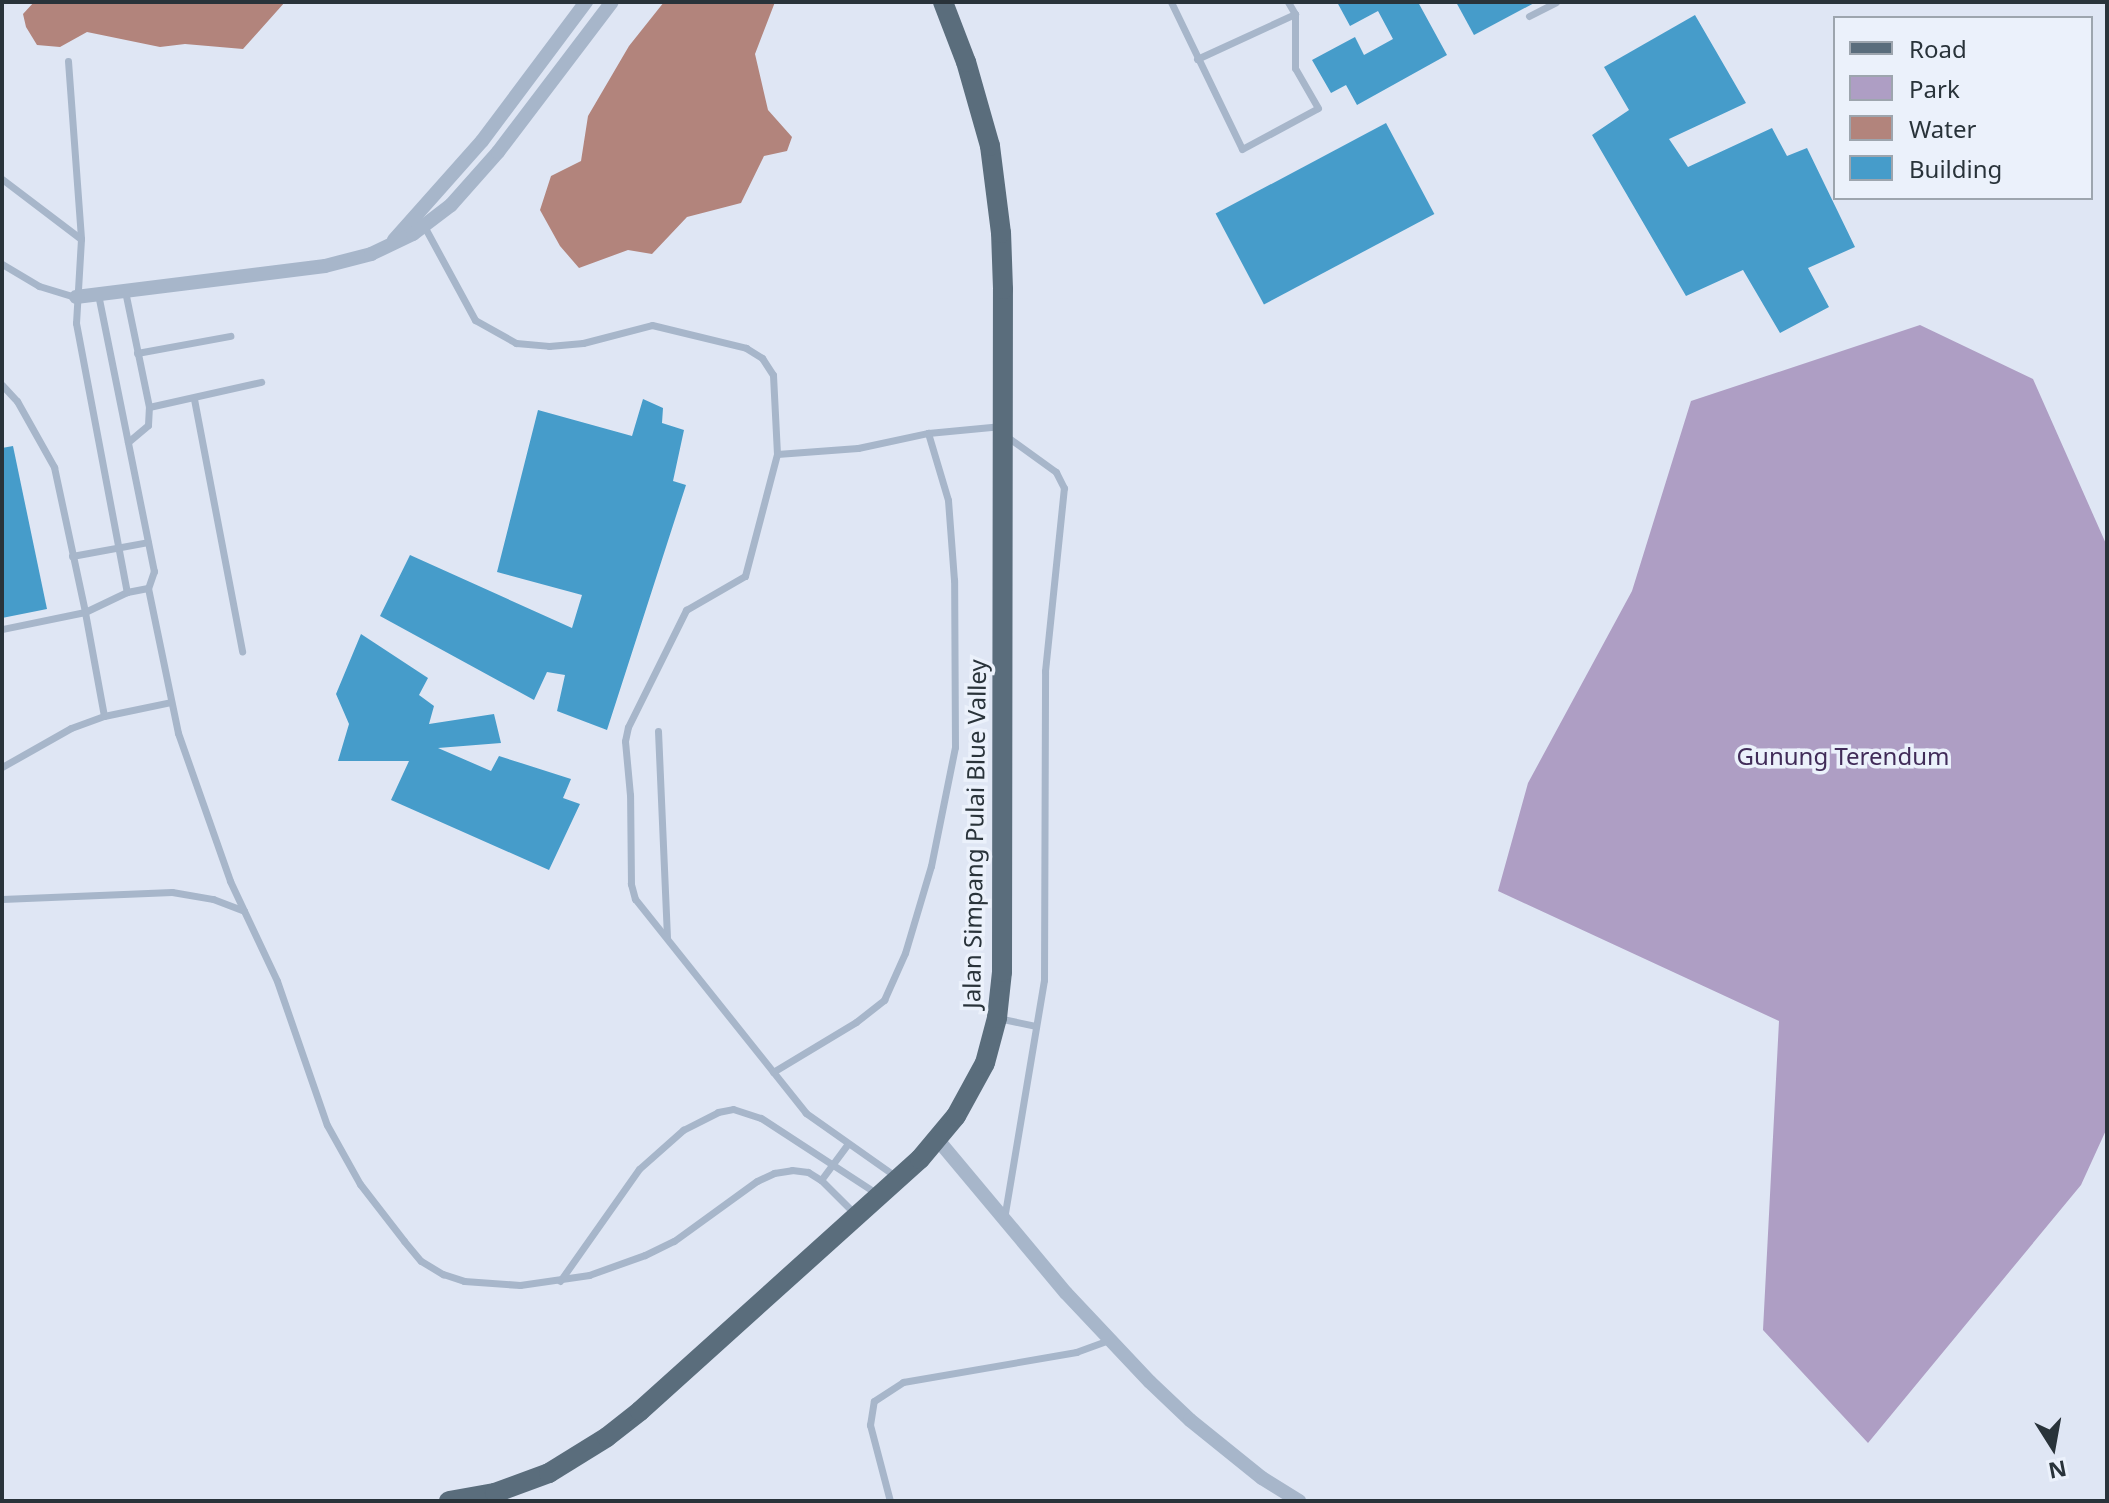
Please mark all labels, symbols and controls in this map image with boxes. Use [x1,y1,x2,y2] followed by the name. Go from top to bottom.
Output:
[1833,16,2093,200] legend
[1909,32,1967,65] text: Road
[1909,72,1960,105] text: Park
[1909,112,1976,145] text: Water
[1909,152,2002,185] text: Building
[957,659,991,1009] street label: Jalan Simpang Pulai Blue Valley
[1737,742,1949,770] park label: Gunung Terendum
[2013,1407,2093,1487] north arrow
[2046,1454,2069,1487] text: N

